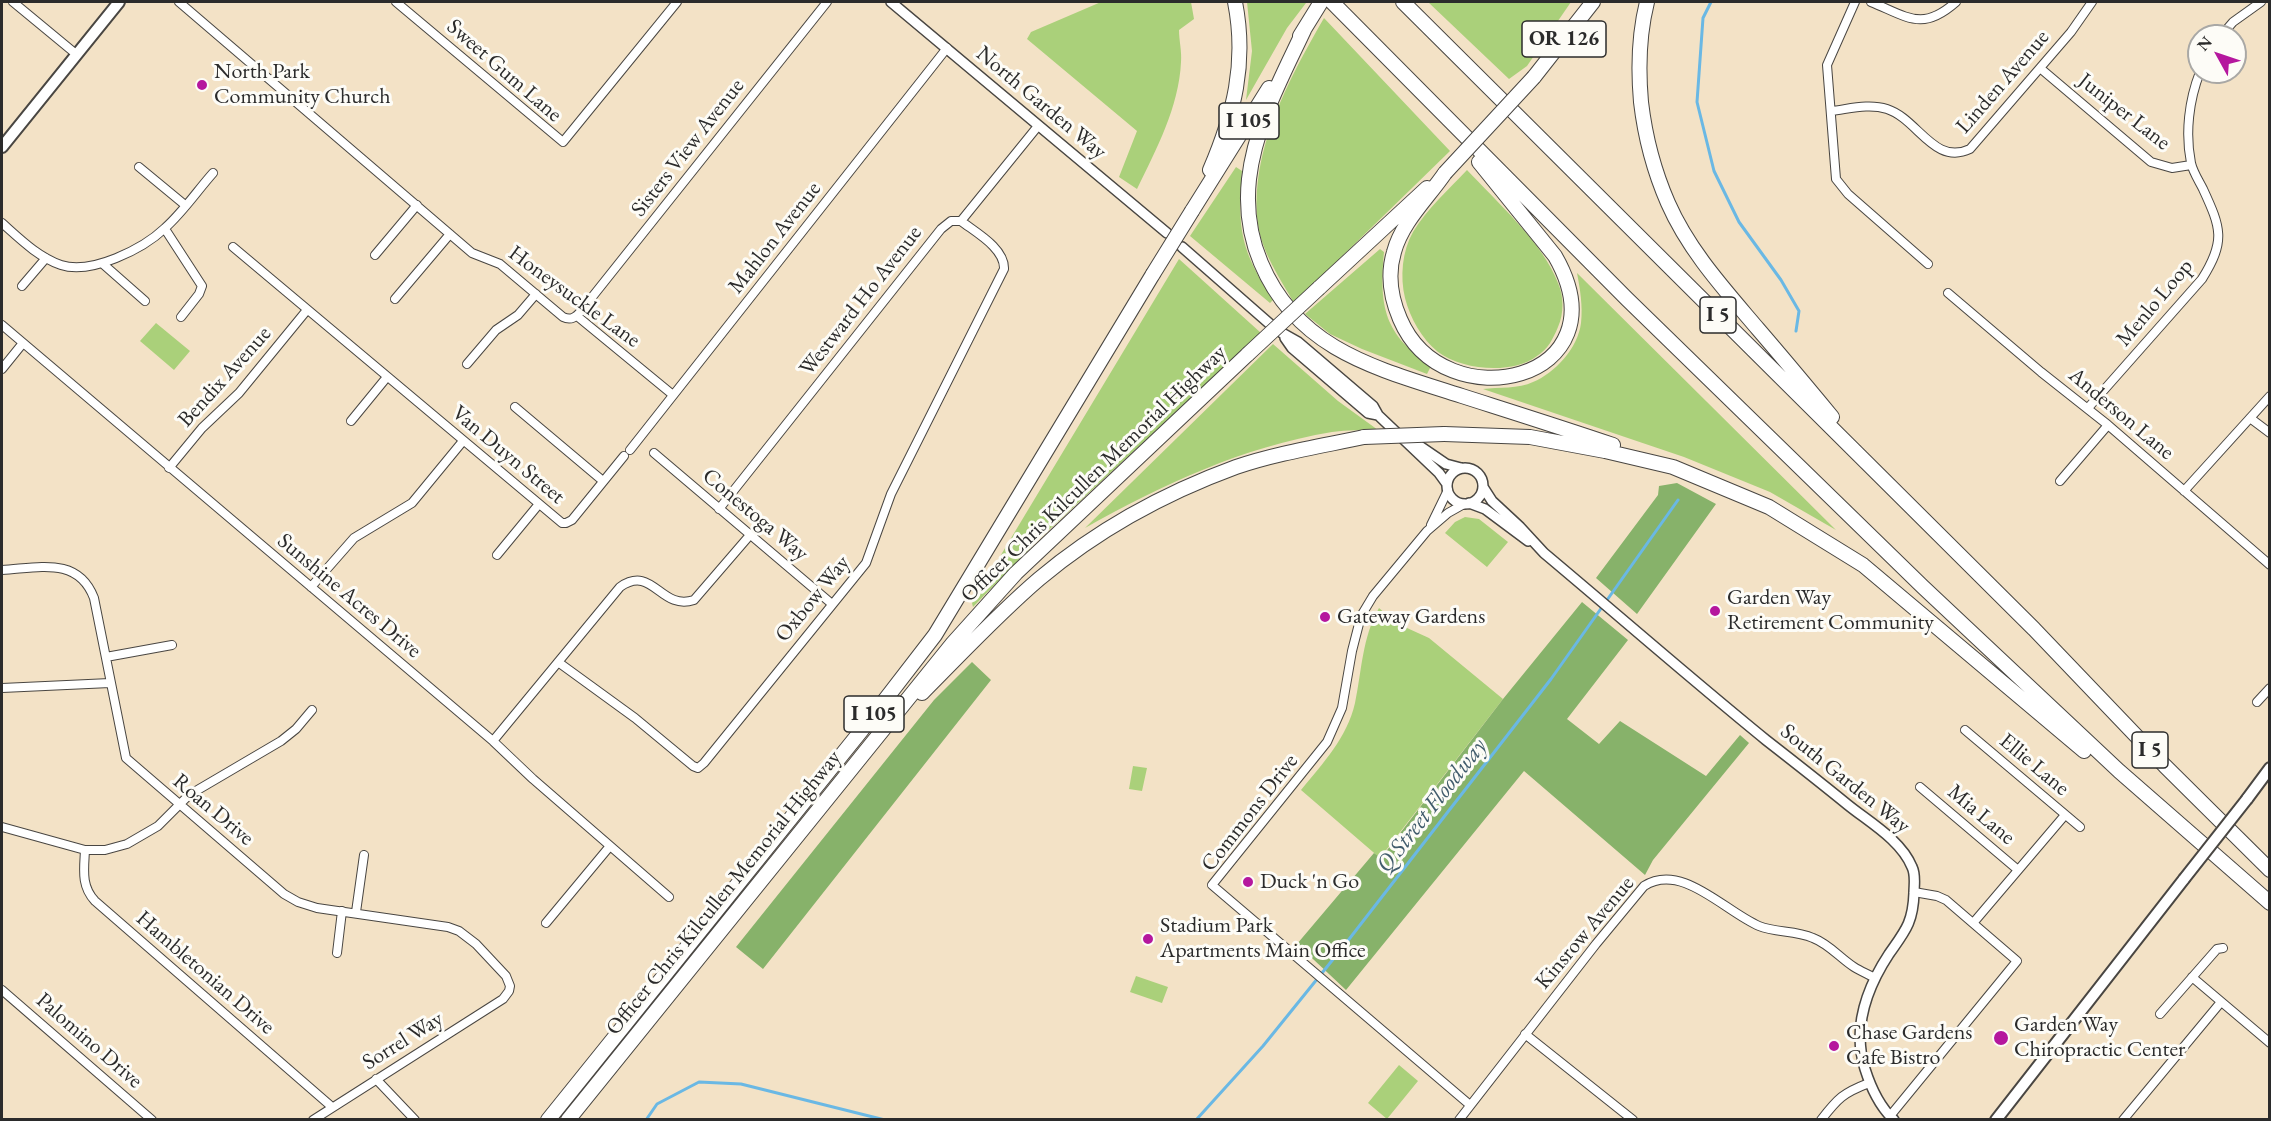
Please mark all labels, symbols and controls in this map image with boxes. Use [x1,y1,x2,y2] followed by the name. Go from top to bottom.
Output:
[441,14,567,128] street label: Sweet Gum Lane
[1522,21,1606,57] road number: OR 126
[2187,24,2247,84] north arrow
[1951,25,2055,139] street label: Linden Avenue
[2192,32,2217,55] text: N
[970,41,1112,165] street label: North Garden Way
[214,59,390,110] place label: North Park Community Church
[2073,68,2175,156] street label: Juniper Lane
[626,74,750,222] street label: Sisters View Avenue
[195,78,209,92] marker: North Park Community Church
[1219,103,1279,139] road number: I 105
[723,177,827,299] street label: Mahlon Avenue
[794,221,928,381] street label: Westward Ho Avenue
[503,240,645,354] street label: Honeysuckle Lane
[2111,254,2199,352] street label: Menlo Loop
[1700,297,1736,333] road number: I 5
[173,321,277,433] street label: Bendix Avenue
[956,340,1232,608] street label: Officer Chris Kilcullen Memorial Highway
[2063,362,2179,466] street label: Anderson Lane
[446,400,570,510] street label: Van Duyn Street
[697,463,813,567] street label: Conestoga Way
[272,528,426,664] street label: Sunshine Acres Drive
[770,550,856,648] street label: Oxbow Way
[1727,585,1934,636] place label: Garden Way Retirement Community
[1337,604,1485,630] place label: Gateway Gardens
[1708,604,1722,618] marker: Garden Way Retirement Community
[1318,610,1332,624] marker: Gateway Gardens
[844,696,904,732] road number: I 105
[1775,719,1915,839] street label: South Garden Way
[1994,728,2074,802] street label: Ellie Lane
[2132,732,2168,768] road number: I 5
[1371,733,1493,879] water label: Q Street Floodway
[601,745,847,1041] street label: Officer Chris Kilcullen Memorial Highway
[1196,749,1304,877] street label: Commons Drive
[167,768,259,852] street label: Roan Drive
[1942,779,2020,851] street label: Mia Lane
[1260,869,1359,895] place label: Duck 'n Go
[1530,871,1640,995] street label: Kinsrow Avenue
[1241,875,1255,889] marker: Duck 'n Go
[130,906,280,1040] street label: Hambletonian Drive
[1160,913,1365,964] place label: Stadium Park Apartments Main Office
[1141,932,1155,946] marker: Stadium Park Apartments Main Office
[30,988,148,1094] street label: Palomino Drive
[358,1006,448,1076] street label: Sorrel Way
[2014,1012,2185,1064] place label: Garden Way Chiropractic Center
[1846,1020,1972,1072] place label: Chase Gardens Cafe Bistro
[1992,1029,2010,1047] marker: Garden Way Chiropractic Center
[1827,1039,1841,1053] marker: Chase Gardens Cafe Bistro

